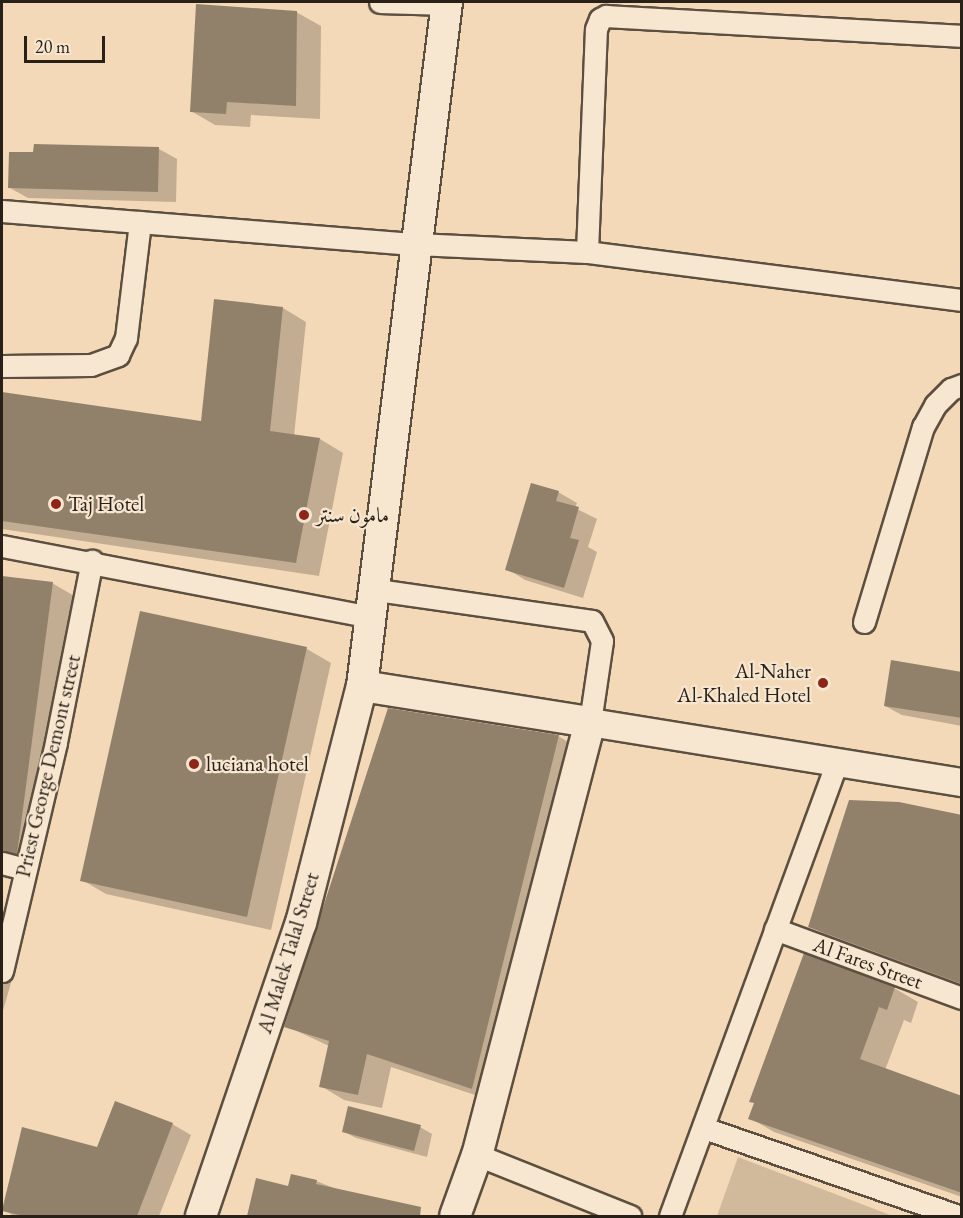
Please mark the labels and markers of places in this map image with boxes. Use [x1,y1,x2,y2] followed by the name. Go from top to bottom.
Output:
[68,491,144,517] place label: Taj Hotel
[49,497,63,511] marker: Taj Hotel
[316,502,389,528] place label: مامون سنتر
[297,508,311,522] marker: مامون سنتر
[677,658,811,708] place label: Al-Naher Al-Khaled Hotel
[816,676,830,690] marker: Al-Naher Al-Khaled Hotel
[206,751,309,777] place label: luciana hotel
[187,757,201,771] marker: luciana hotel

